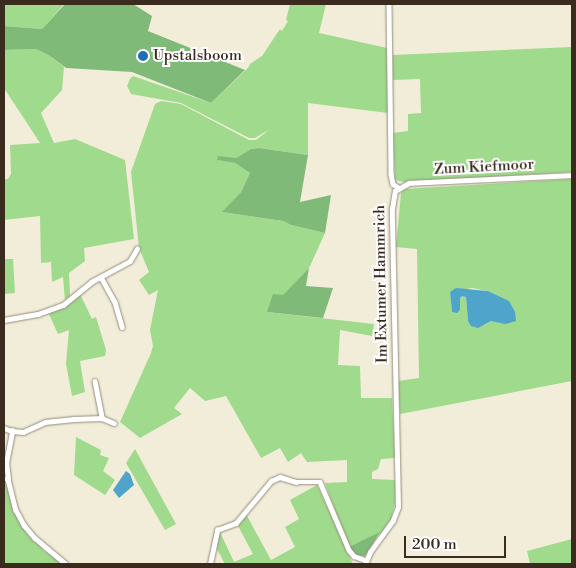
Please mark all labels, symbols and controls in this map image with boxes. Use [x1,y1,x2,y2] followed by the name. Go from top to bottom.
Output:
[153,47,242,65] place label: Upstalsboom
[137,50,149,62] marker: Upstalsboom
[434,155,534,179] street label: Zum Kiefmoor
[371,205,391,363] street label: Im Extumer Hammrich
[406,526,508,558] scale bar
[412,535,457,554] text: 200 m

